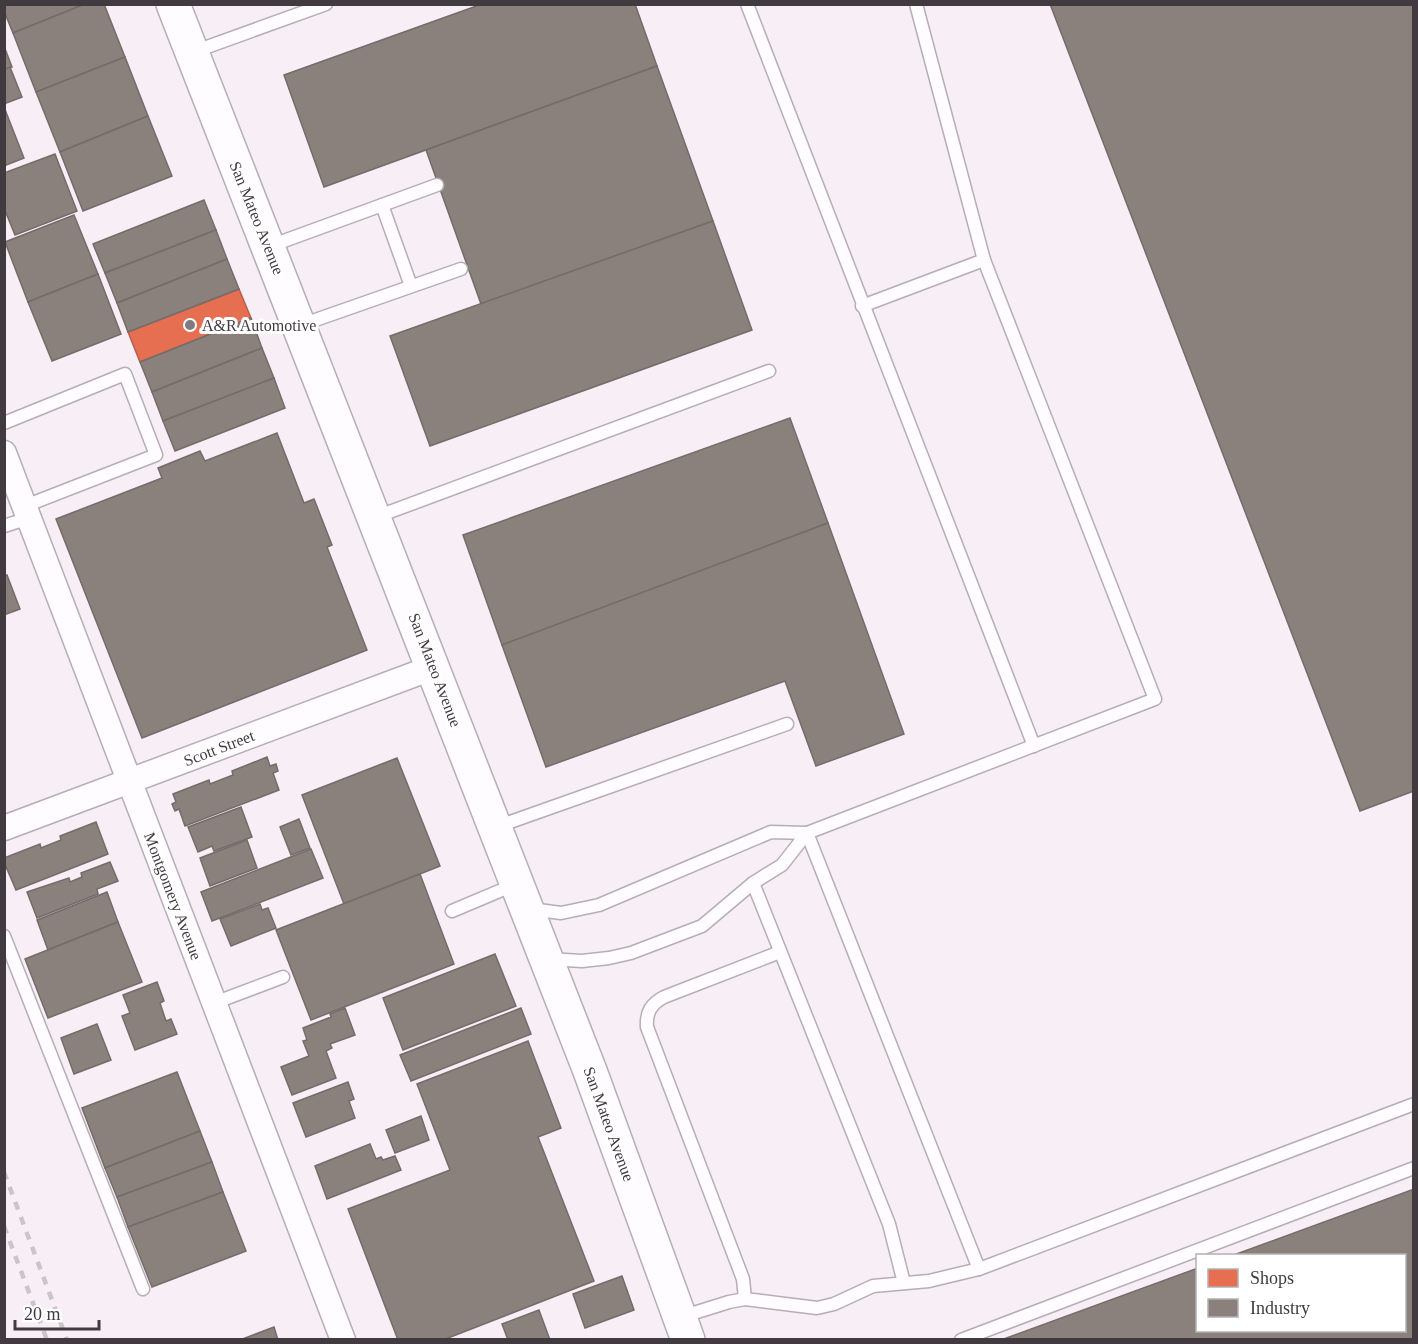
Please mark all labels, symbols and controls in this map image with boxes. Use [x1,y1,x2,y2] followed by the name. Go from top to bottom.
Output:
[227,159,287,277] street label: San Mateo Avenue
[202,317,316,334] place label: A&R Automotive
[183,318,197,332] marker: A&R Automotive
[405,611,465,729] street label: San Mateo Avenue
[181,727,257,769] street label: Scott Street
[140,830,205,963] street label: Montgomery Avenue
[580,1064,638,1184] street label: San Mateo Avenue
[1196,1254,1406,1332] legend
[1250,1268,1294,1288] text: Shops
[15,1293,99,1331] scale bar
[1250,1298,1310,1318] text: Industry
[24,1304,61,1324] text: 20 m

